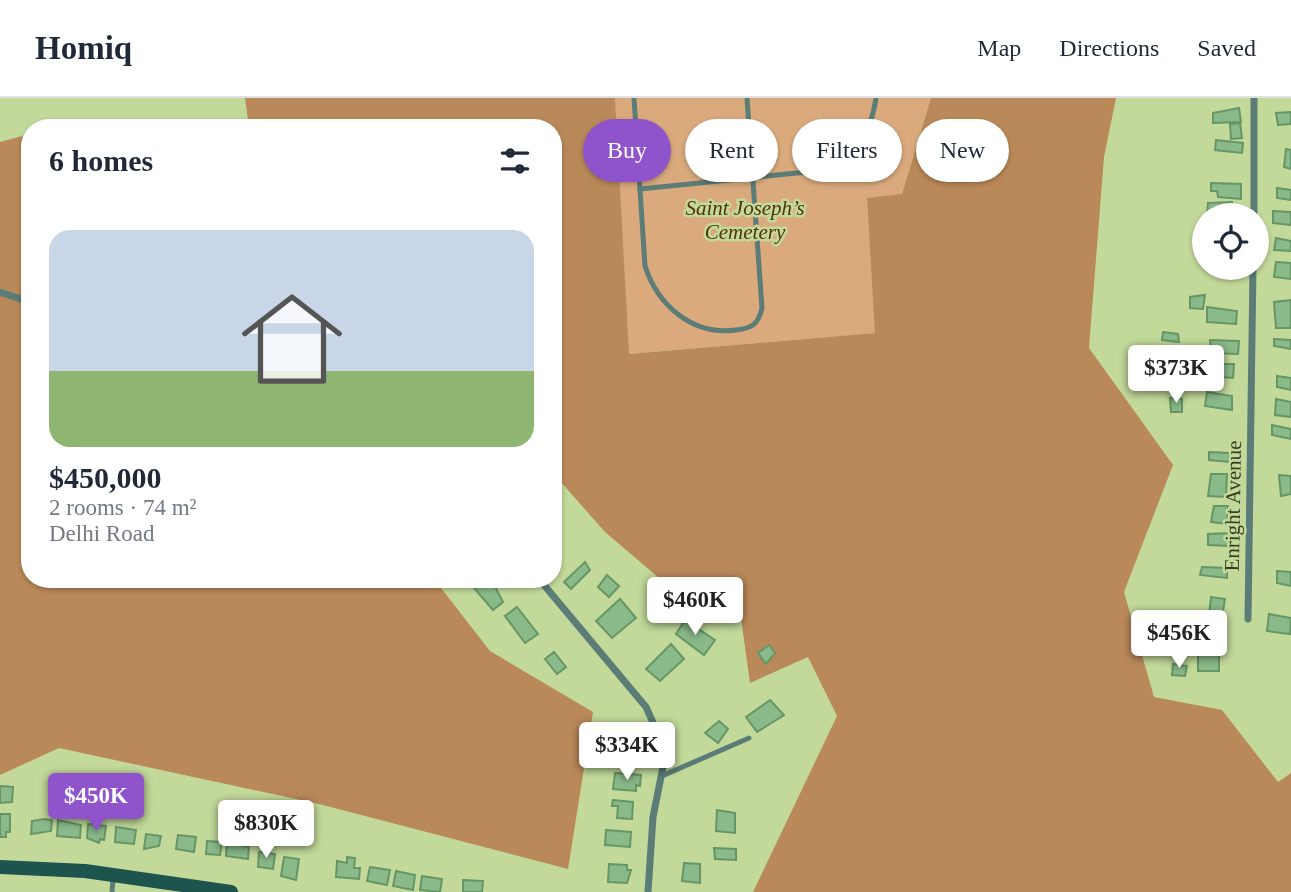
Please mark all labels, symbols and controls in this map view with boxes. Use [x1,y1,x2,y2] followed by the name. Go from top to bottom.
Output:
[35,30,132,66] text: Homiq
[977,35,1021,61] text: Map
[1059,35,1159,61] text: Directions
[1197,35,1256,61] text: Saved
[583,119,671,182] chip: Buy
[685,119,778,182] chip: Rent
[792,119,902,182] chip: Filters
[916,119,1009,182] chip: New
[496,142,534,180] icon: filters
[49,144,153,177] text: 6 homes
[685,196,805,244] park label: Saint Joseph’s Cemetery
[1192,203,1269,280] map controls
[1192,203,1269,280] button: locate
[229,276,355,402] icon: home
[1127,345,1225,405] pin: $373K
[1144,355,1208,380] text: $373K
[1220,440,1246,572] street label: Enright Avenue
[49,461,162,494] text: $450,000
[49,495,196,520] text: 2 rooms · 74 m²
[49,521,154,546] text: Delhi Road
[646,578,744,637] pin: $460K
[663,587,727,612] text: $460K
[1130,610,1228,670] pin: $456K
[1147,620,1211,645] text: $456K
[578,722,676,782] pin: $334K
[595,732,659,757] text: $334K
[47,774,145,833] pin: $450K
[64,783,128,808] text: $450K
[217,800,315,860] pin: $830K
[234,810,298,835] text: $830K

